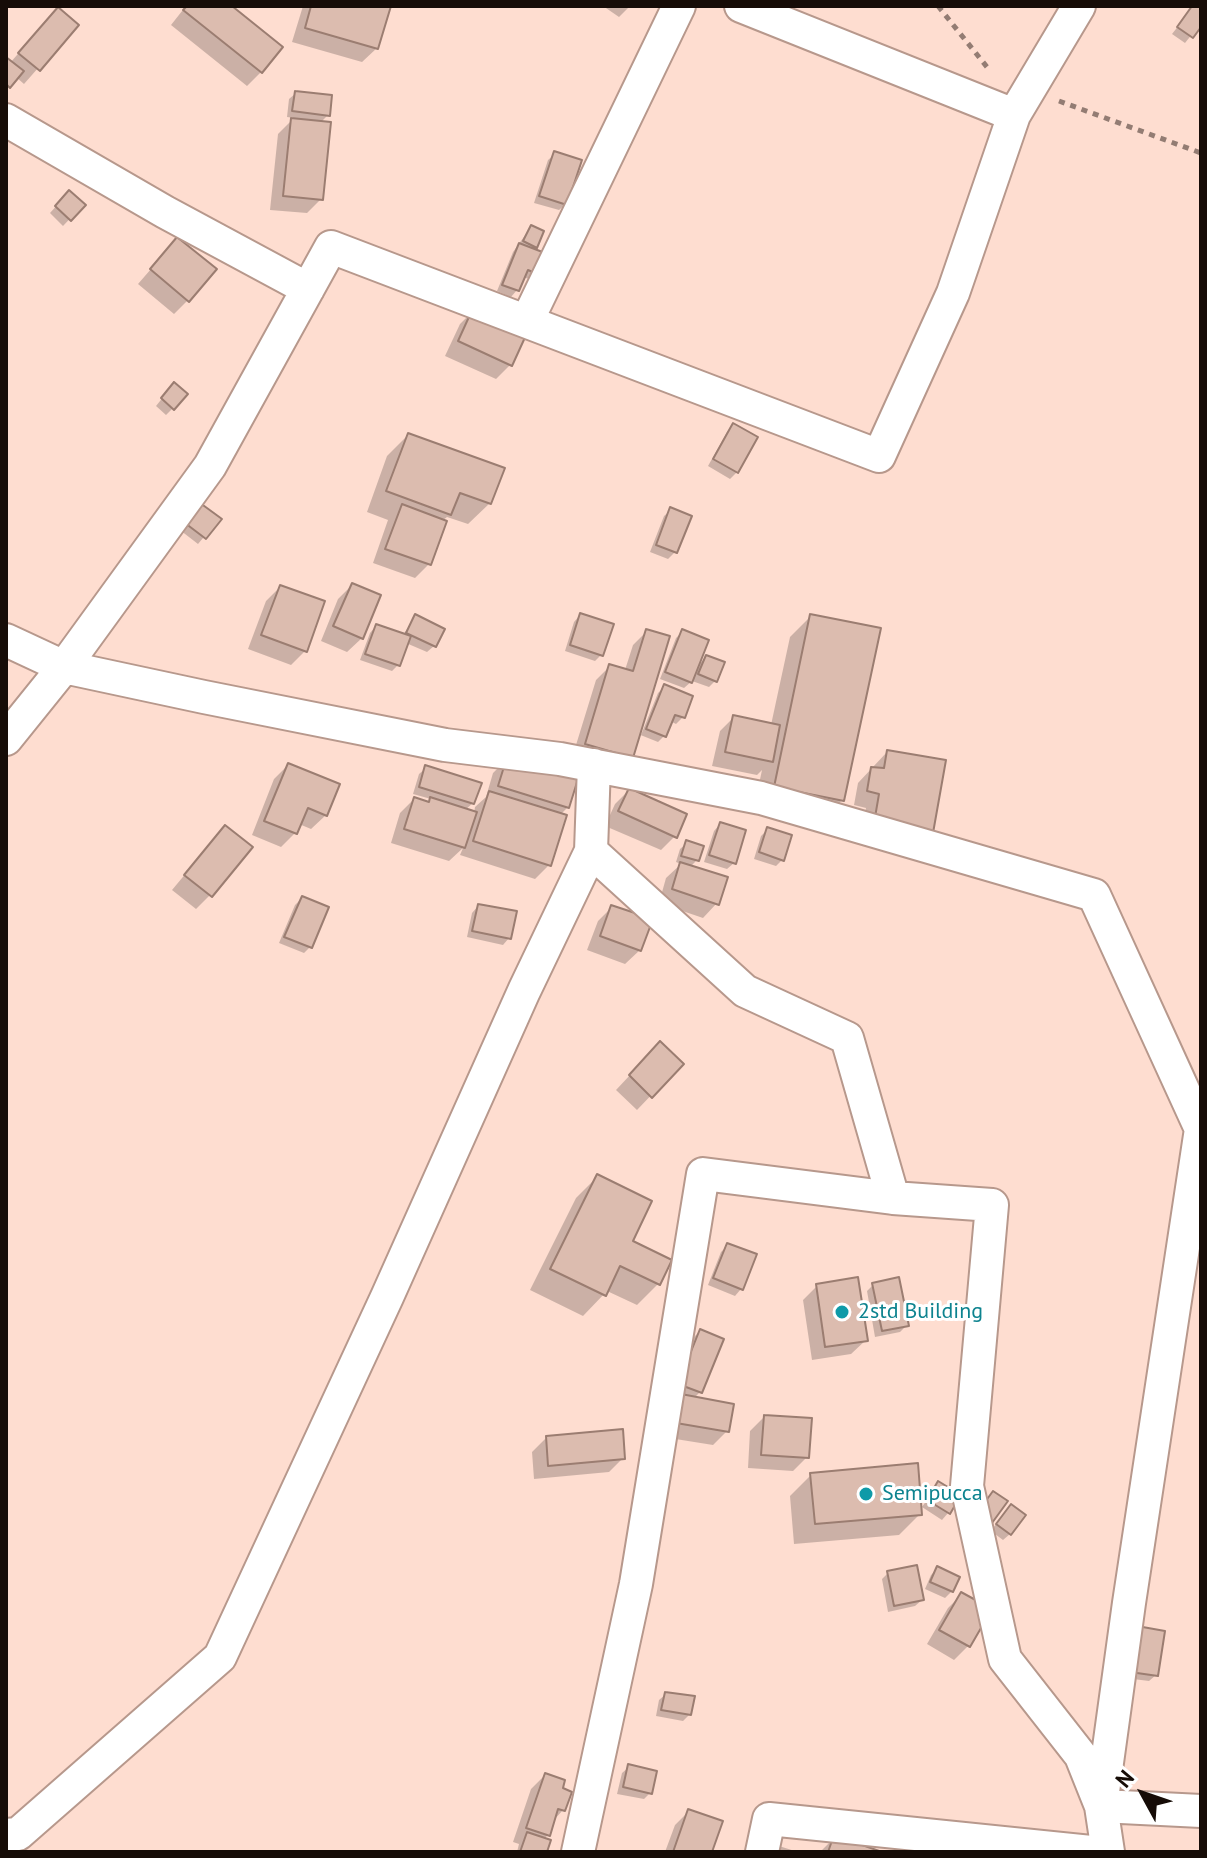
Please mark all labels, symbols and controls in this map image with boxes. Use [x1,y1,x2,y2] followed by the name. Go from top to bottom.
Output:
[858,1299,983,1325] place label: 2std Building
[833,1303,851,1321] marker: 2std Building
[882,1481,983,1507] place label: Semipucca
[857,1485,875,1503] marker: Semipucca
[1103,1754,1183,1834] north arrow
[1109,1764,1140,1793] text: N

